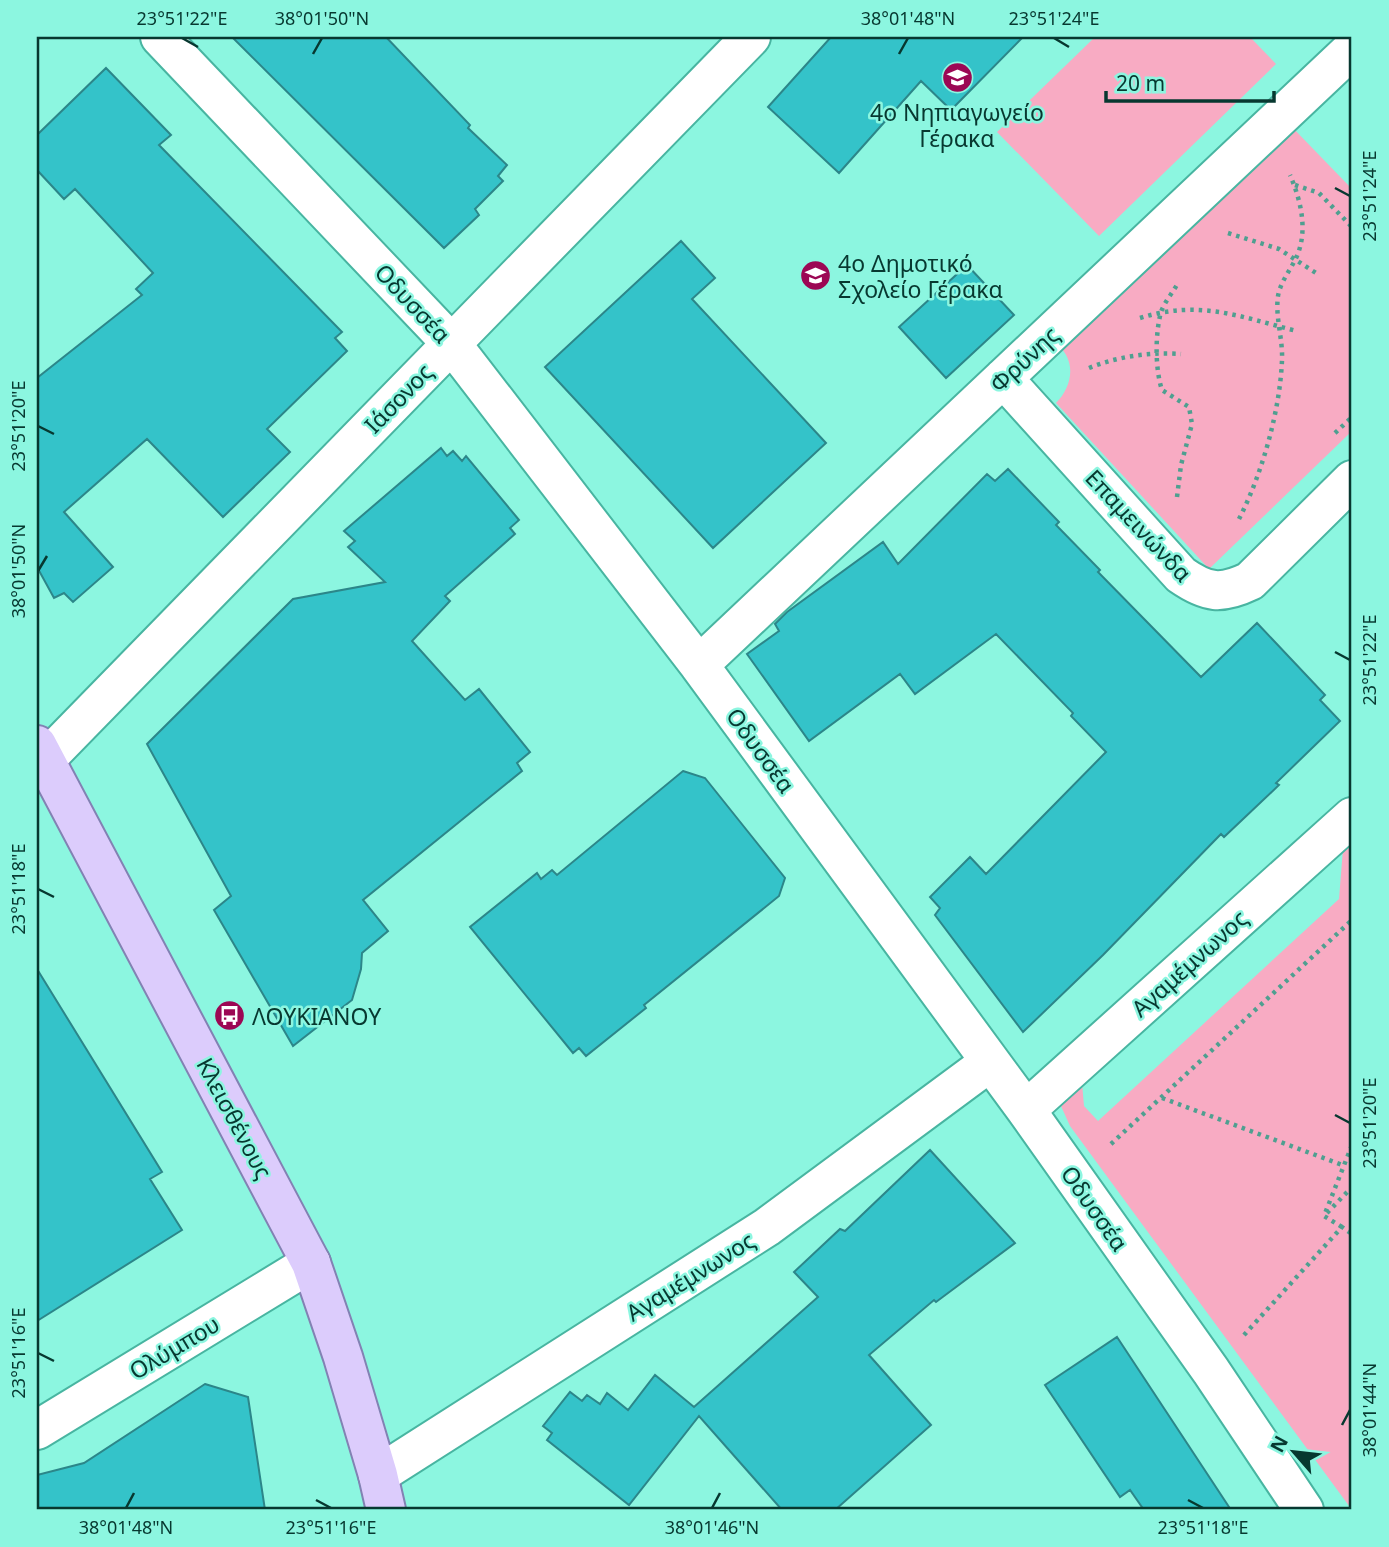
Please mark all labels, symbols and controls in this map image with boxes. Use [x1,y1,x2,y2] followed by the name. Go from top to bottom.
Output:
[137,6,227,30] text: 23°51'22"E
[275,6,369,30] text: 38°01'50"N
[861,6,955,30] text: 38°01'48"N
[1009,6,1099,30] text: 23°51'24"E
[1106,60,1274,104] scale bar
[940,61,974,95] school or university icon: 4ο Νηπιαγωγείο Γέρακα
[1116,69,1165,97] text: 20 m
[870,96,1044,154] place label: 4ο Νηπιαγωγείο Γέρακα
[1357,151,1381,241] text: 23°51'24"E
[838,247,1003,305] place label: 4ο Δημοτικό Σχολείο Γέρακα
[368,256,458,350] street label: Οδυσσέα
[798,259,832,293] school or university icon: 4ο Δημοτικό Σχολείο Γέρακα
[983,319,1065,399] street label: Φρύνης
[357,356,439,440] street label: Ιάσονος
[6,381,30,471] text: 23°51'20"E
[1079,462,1199,588] street label: Επαμεινώνδα
[6,524,30,618] text: 38°01'50"N
[1357,615,1381,705] text: 23°51'22"E
[719,701,803,799] street label: Οδυσσέα
[6,844,30,934] text: 23°51'18"E
[1124,902,1254,1024] street label: Αγαμέμνωνος
[212,999,246,1033] bus stop icon: ΛΟΥΚΙΑΝΟΥ
[252,1000,382,1032] place label: ΛΟΥΚΙΑΝΟΥ
[190,1052,280,1184] street label: Κλεισθένους
[1357,1078,1381,1168] text: 23°51'20"E
[1054,1159,1136,1257] street label: Οδυσσέα
[620,1224,760,1328] street label: Αγαμέμνωνος
[123,1307,225,1387] street label: Ολύμπου
[6,1308,30,1398] text: 23°51'16"E
[1357,1363,1381,1457] text: 38°01'44"N
[1260,1418,1330,1488] north arrow
[1264,1431,1294,1457] text: N
[79,1515,173,1539] text: 38°01'48"N
[286,1515,376,1539] text: 23°51'16"E
[665,1515,759,1539] text: 38°01'46"N
[1158,1515,1248,1539] text: 23°51'18"E

